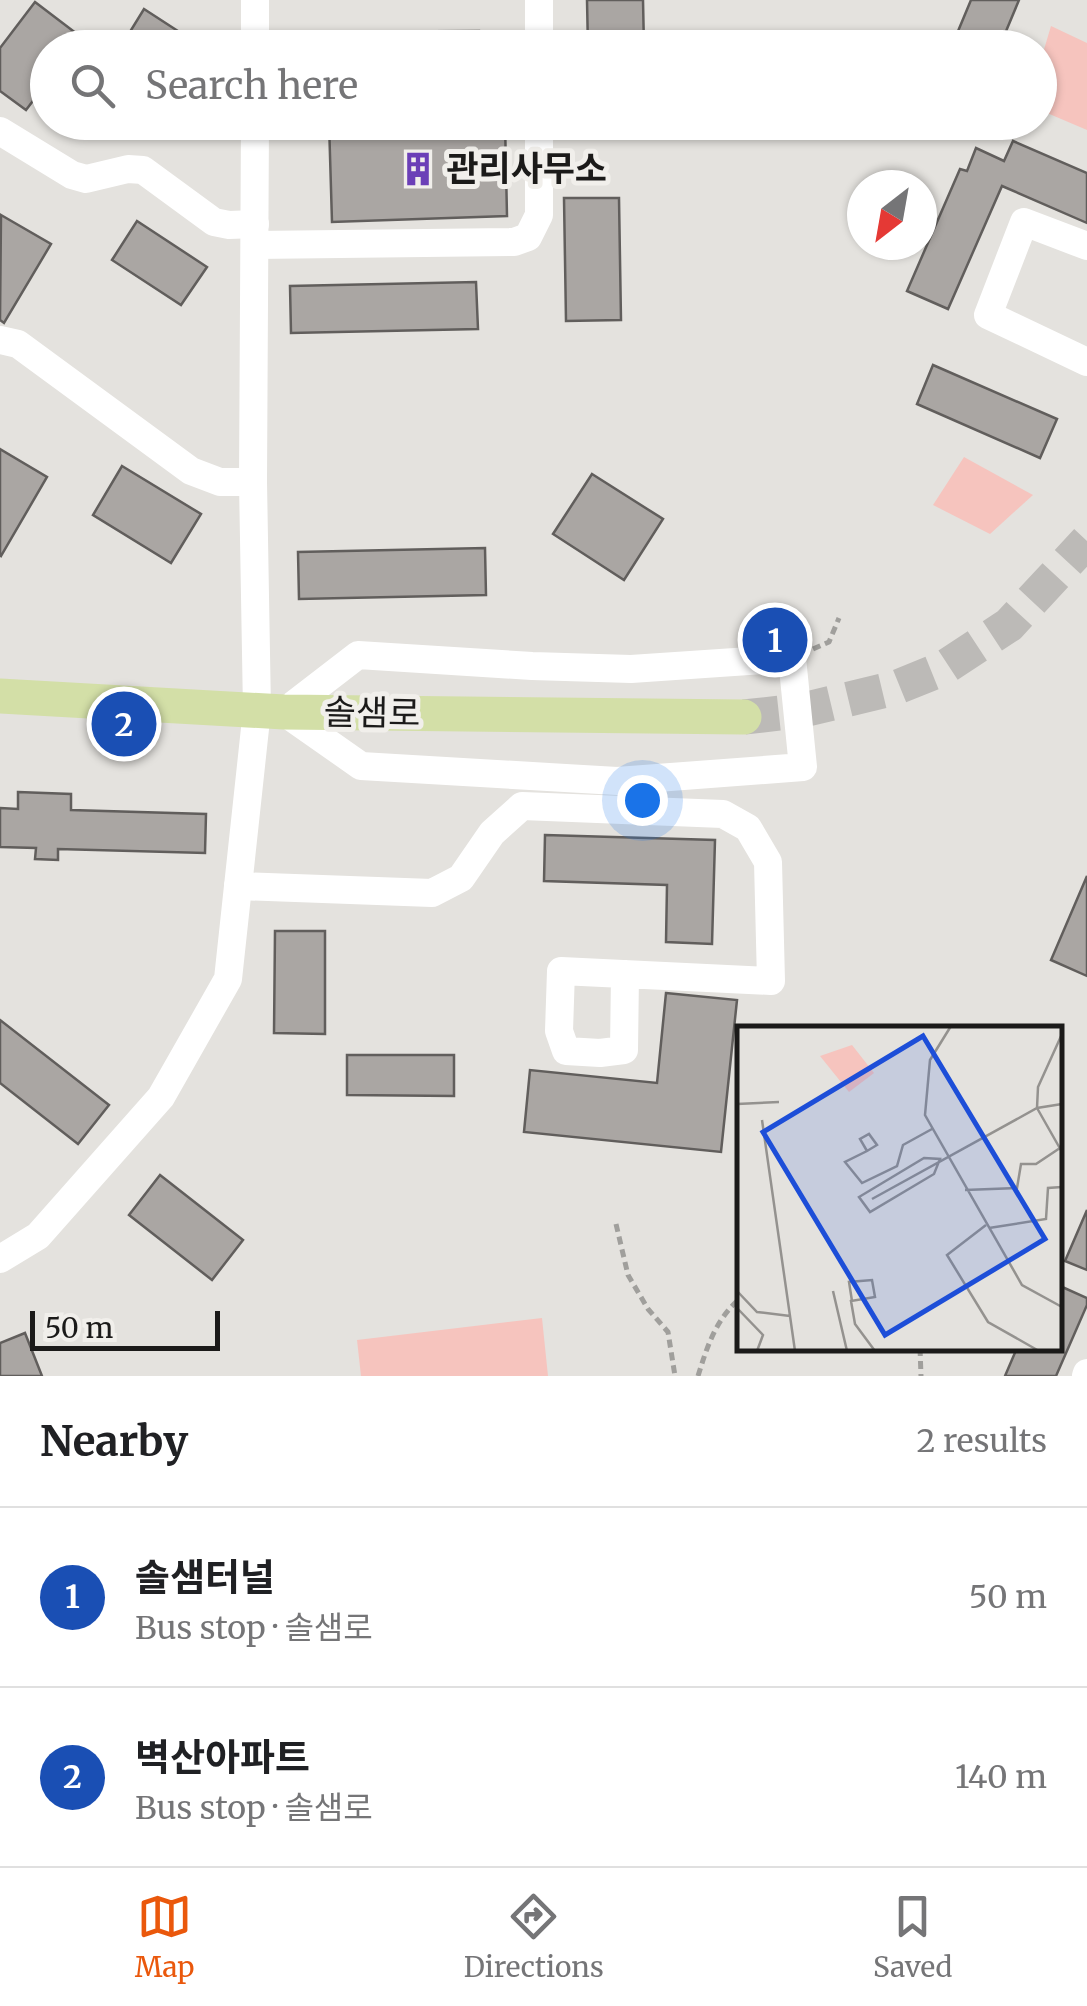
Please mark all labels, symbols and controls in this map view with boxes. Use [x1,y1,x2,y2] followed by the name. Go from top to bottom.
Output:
[30,30,1057,140] search box
[65,58,120,113] icon: search
[145,62,358,109] text: Search here
[446,147,607,191] place label: 관리사무소
[399,150,437,188] building icon: 관리사무소
[847,170,937,260] north arrow
[742,602,808,678] pin: 1
[92,686,156,762] pin: 2
[323,690,421,736] street label: 솔샘로
[617,775,668,826] your location
[737,1026,1062,1351] inset map
[30,1306,220,1350] scale bar
[45,1310,113,1346] text: 50 m
[40,1415,188,1467] text: Nearby
[916,1421,1047,1461] text: 2 results
[135,1554,275,1601] text: 솔샘터널
[65,1577,80,1617] text: 1
[969,1577,1047,1617] text: 50 m
[135,1608,373,1648] text: Bus stop · 솔샘로
[135,1734,310,1781] text: 벽산아파트
[63,1757,82,1797] text: 2
[955,1757,1047,1797] text: 140 m
[135,1788,373,1828] text: Bus stop · 솔샘로
[135,1889,194,1985] tab: Map
[464,1889,604,1985] tab: Directions
[873,1889,952,1985] tab: Saved

